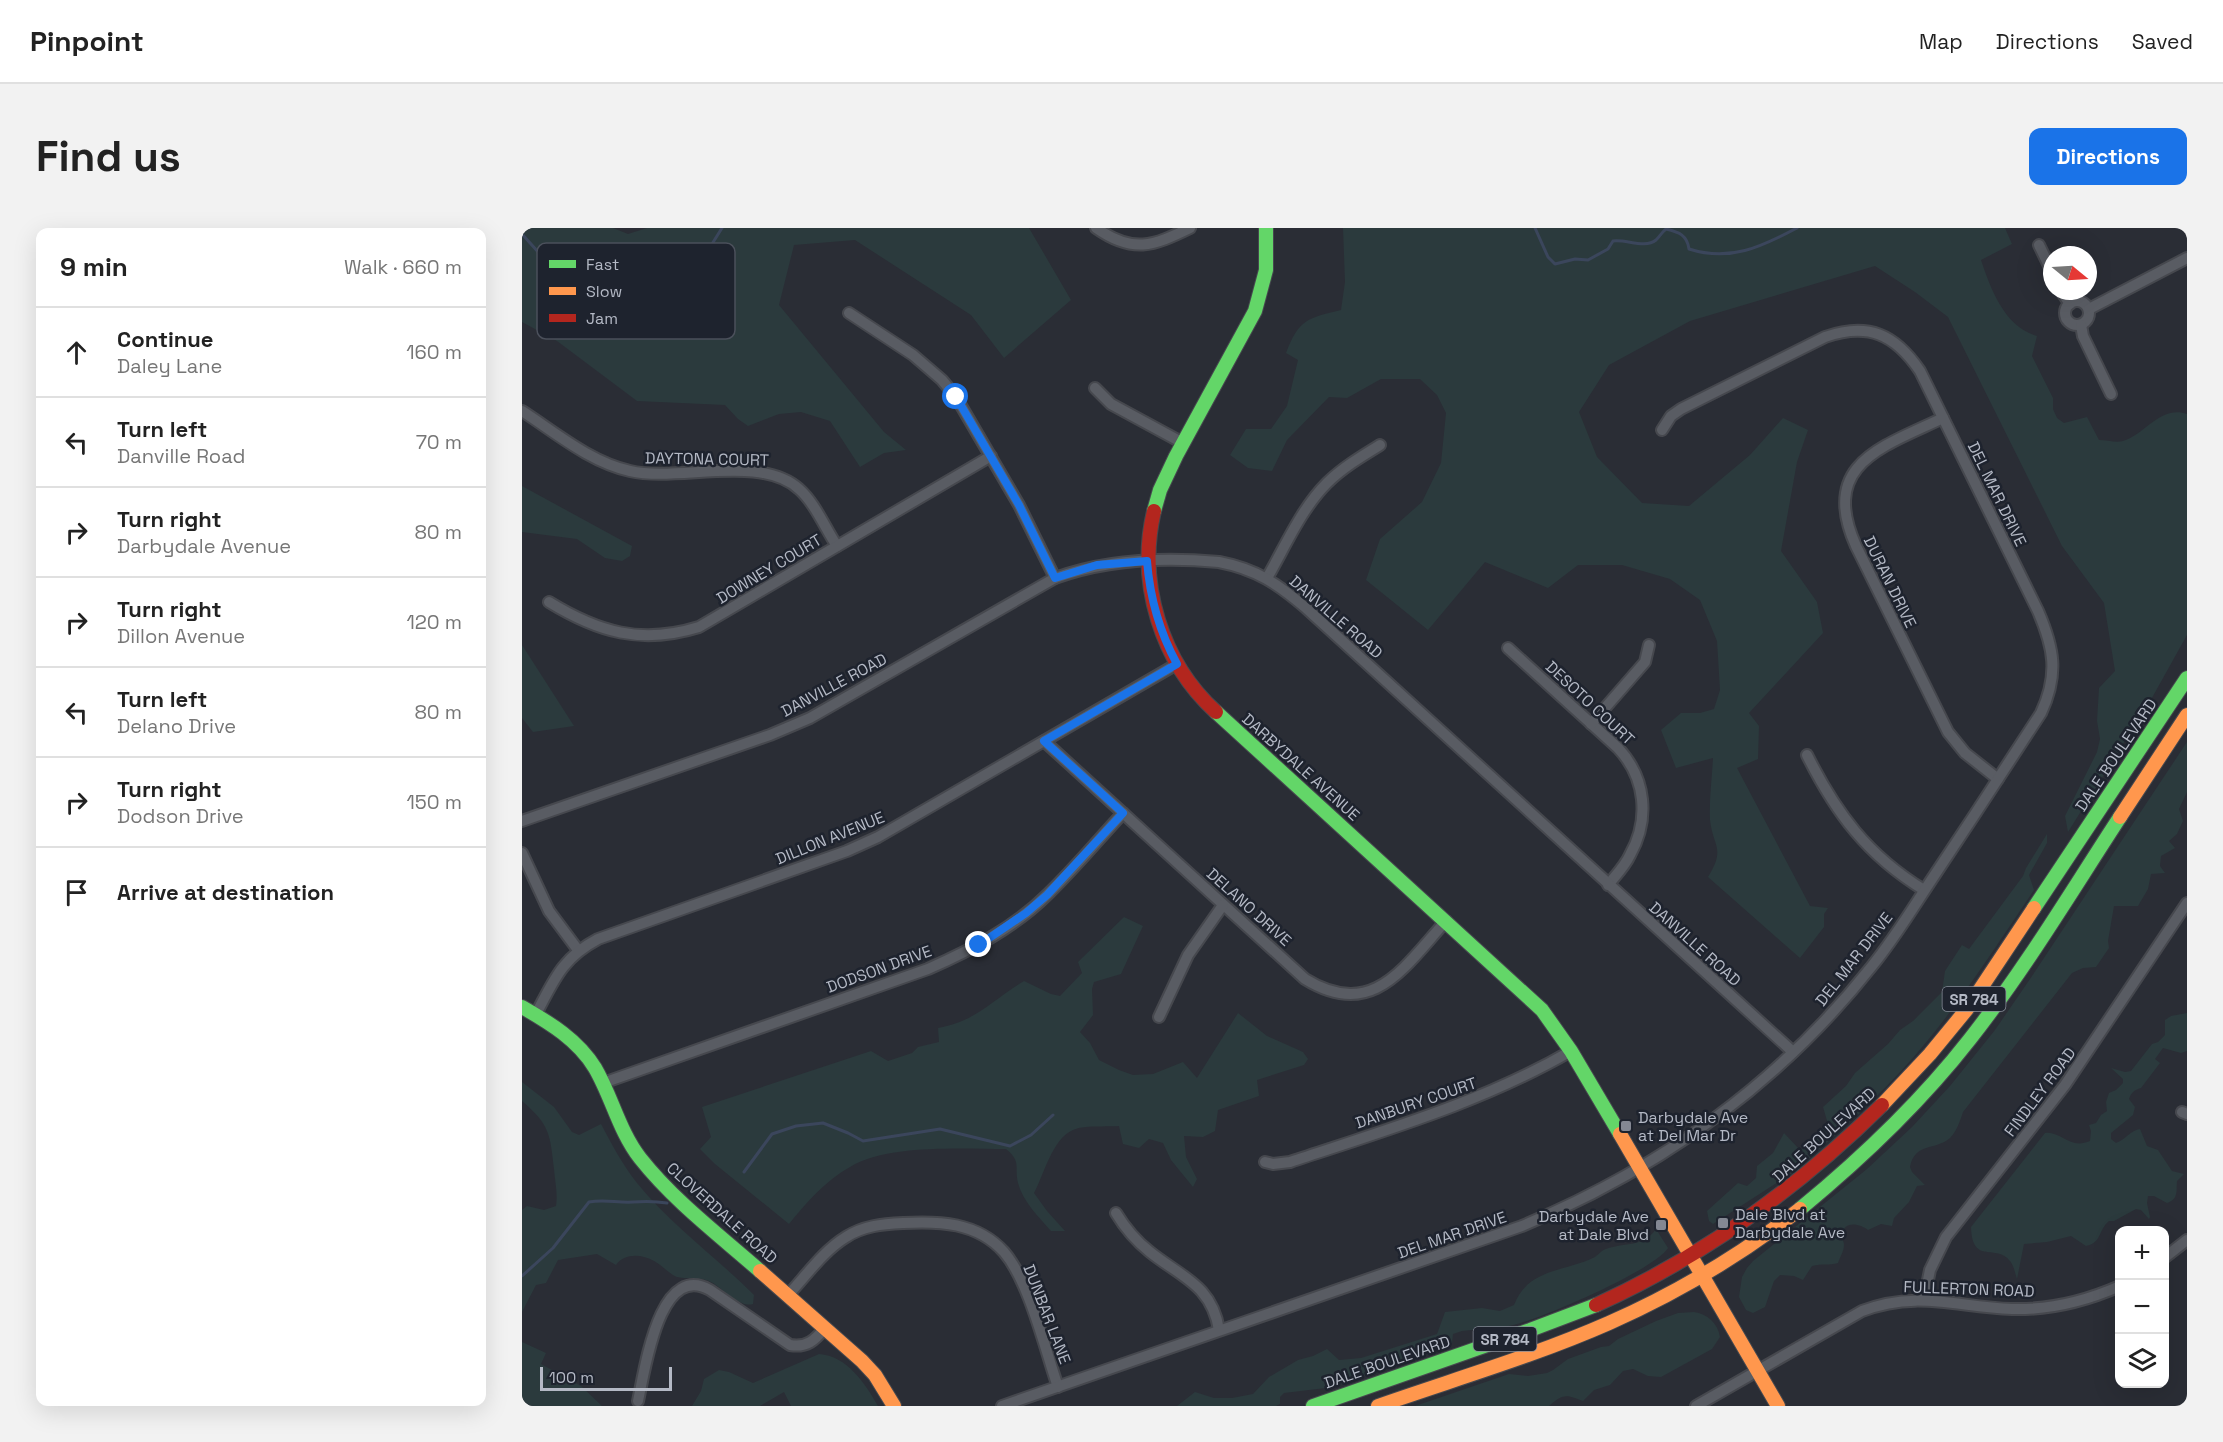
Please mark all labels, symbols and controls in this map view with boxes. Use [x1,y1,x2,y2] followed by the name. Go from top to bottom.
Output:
[30,23,144,59] text: Pinpoint
[1919,28,1963,55] text: Map
[1996,28,2099,55] text: Directions
[2132,28,2193,55] text: Saved
[2029,128,2187,185] button: Directions
[36,130,181,183] text: Find us
[537,243,735,339] legend
[2043,246,2097,300] north arrow
[60,250,128,284] text: 9 min
[344,254,462,280] text: Walk · 660 m
[586,254,619,275] text: Fast
[586,281,622,302] text: Slow
[586,308,618,329] text: Jam
[117,325,213,353] text: Continue
[60,336,93,369] icon: ahead
[406,339,462,365] text: 160 m
[117,353,222,379] text: Daley Lane
[942,383,968,409] route start
[117,415,207,443] text: Turn left
[60,426,93,459] icon: left
[416,429,462,455] text: 70 m
[1963,438,2031,550] street label: DEL MAR DRIVE
[117,443,245,469] text: Danville Road
[645,447,769,471] street label: DAYTONA COURT
[117,505,222,533] text: Turn right
[60,516,93,549] icon: right
[414,519,462,545] text: 80 m
[712,529,826,609] street label: DOWNEY COURT
[117,533,291,559] text: Darbydale Avenue
[1859,533,1921,631] street label: DURAN DRIVE
[1285,571,1387,663] street label: DANVILLE ROAD
[117,595,222,623] text: Turn right
[60,606,93,639] icon: right
[406,609,462,635] text: 120 m
[117,623,245,649] text: Dillon Avenue
[777,648,891,722] street label: DANVILLE ROAD
[1541,656,1639,750] street label: DESOTO COURT
[117,685,207,713] text: Turn left
[2070,694,2162,816] street label: DALE BOULEVARD
[60,696,93,729] icon: left
[414,699,462,725] text: 80 m
[1238,709,1364,825] street label: DARBYDALE AVENUE
[117,713,236,739] text: Delano Drive
[117,775,222,803] text: Turn right
[60,786,93,819] icon: right
[407,789,462,815] text: 150 m
[117,803,244,829] text: Dodson Drive
[773,807,887,869] street label: DILLON AVENUE
[1202,863,1296,951] street label: DELANO DRIVE
[60,876,93,909] icon: arrive
[117,878,334,906] text: Arrive at destination
[1645,897,1745,991] street label: DANVILLE ROAD
[1811,908,1897,1010] street label: DEL MAR DRIVE
[965,931,991,957] route end
[824,940,934,998] street label: DODSON DRIVE
[1942,987,2006,1011] road number: SR 784
[2000,1043,2080,1141] street label: FINDLEY ROAD
[1353,1072,1479,1134] street label: DANBURY COURT
[1768,1083,1880,1187] street label: DALE BOULEVARD
[1638,1107,1748,1146] place label: Darbydale Ave at Del Mar Dr
[1619,1119,1633,1133] marker: Darbydale Ave at Del Mar Dr
[662,1158,782,1268] street label: CLOVERDALE ROAD
[1735,1204,1845,1243] place label: Dale Blvd at Darbydale Ave
[1539,1206,1649,1245] place label: Darbydale Ave at Dale Blvd
[1395,1207,1509,1263] street label: DEL MAR DRIVE
[1716,1216,1730,1230] marker: Dale Blvd at Darbydale Ave
[1654,1218,1668,1232] marker: Darbydale Ave at Dale Blvd
[2115,1226,2169,1388] map controls
[2115,1226,2169,1280] button: +
[1018,1261,1076,1367] street label: DUNBAR LANE
[1903,1276,2035,1302] street label: FULLERTON ROAD
[2115,1280,2169,1334] button: −
[1474,1327,1536,1351] road number: SR 784
[1321,1331,1453,1393] street label: DALE BOULEVARD
[2115,1334,2169,1388] button: layers
[540,1364,672,1392] scale bar
[549,1367,594,1388] text: 100 m

